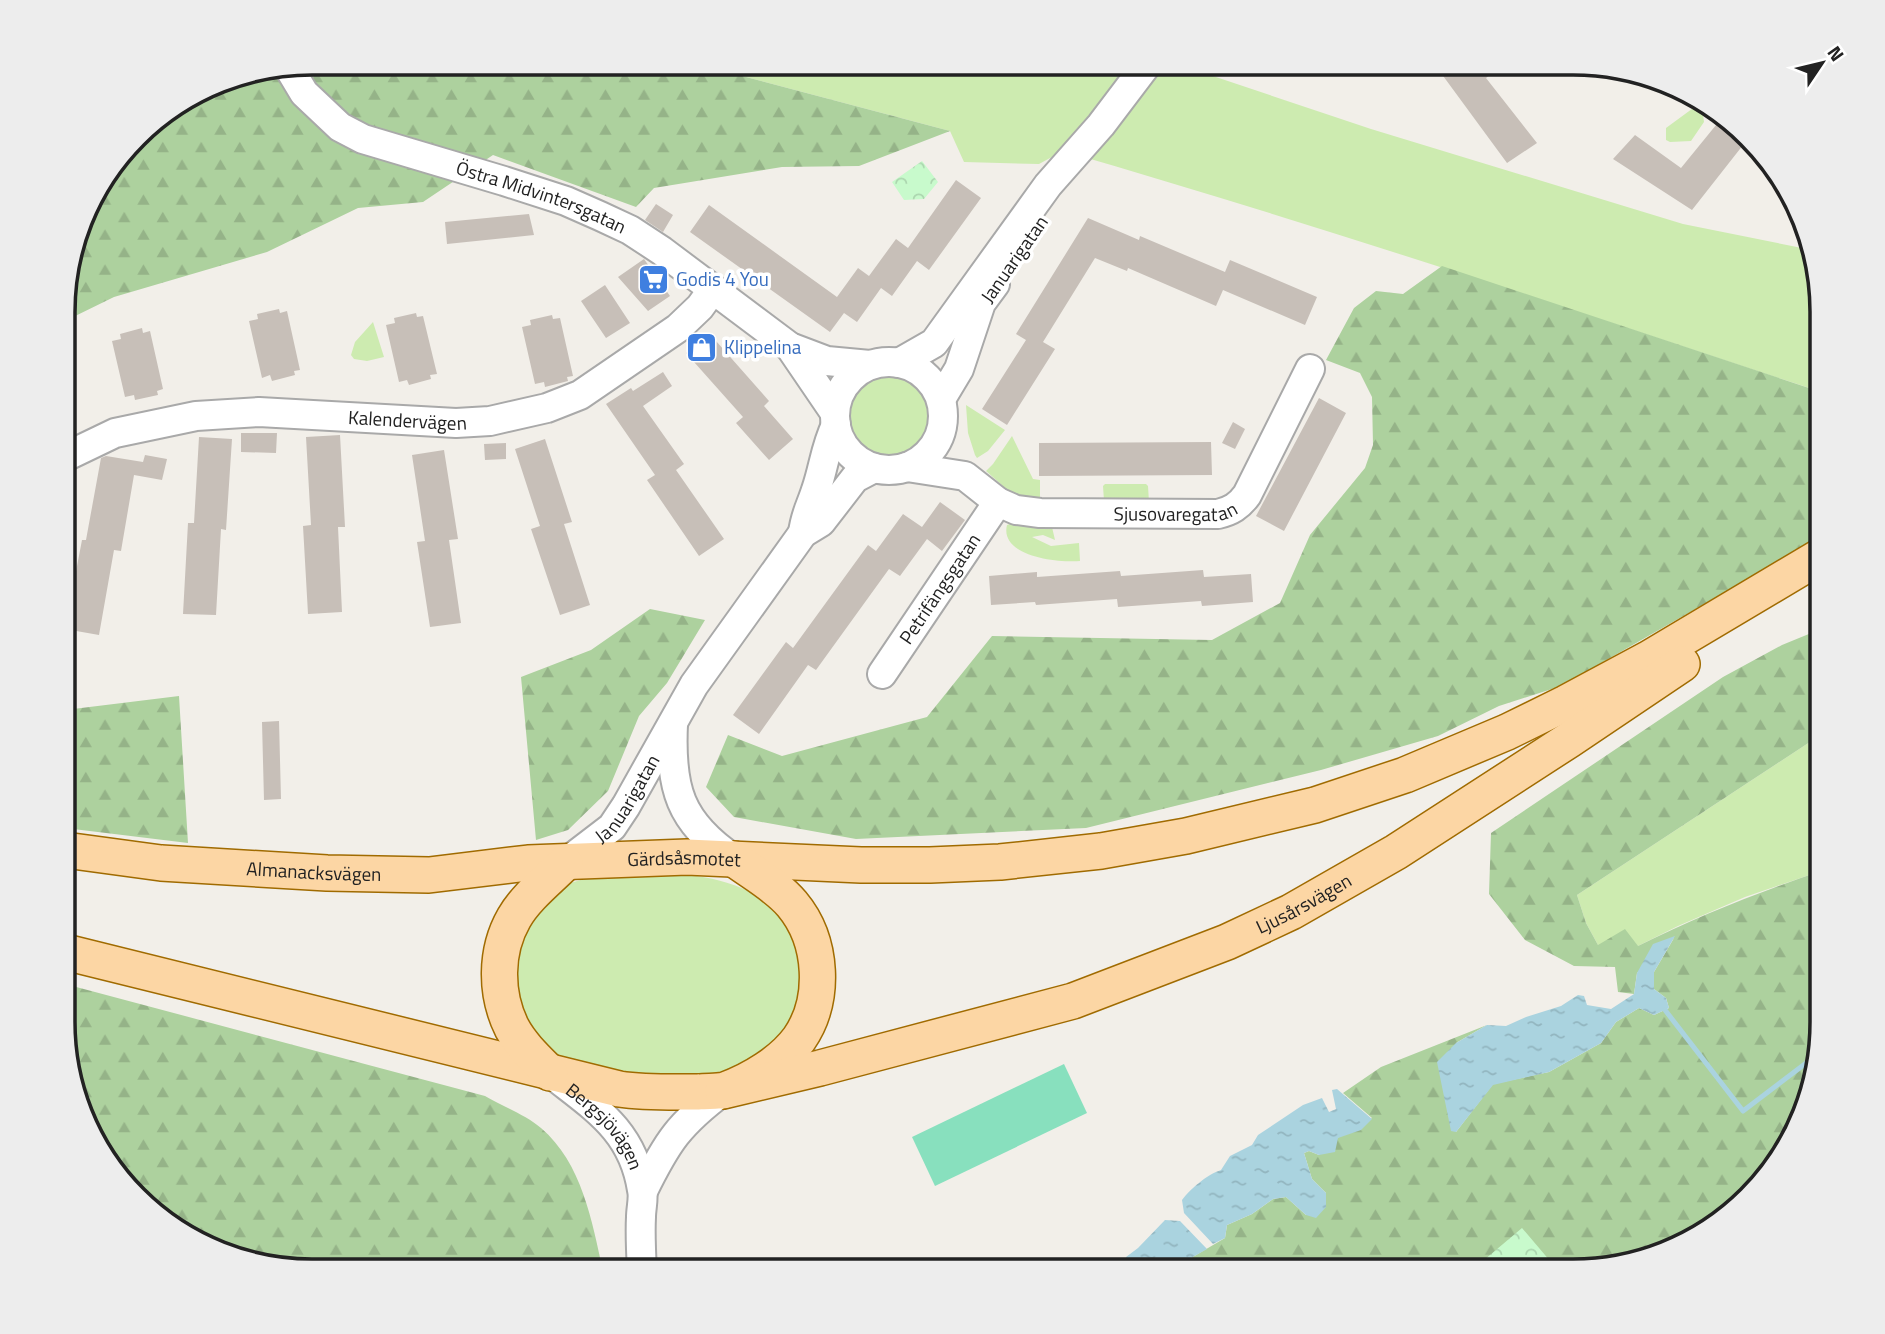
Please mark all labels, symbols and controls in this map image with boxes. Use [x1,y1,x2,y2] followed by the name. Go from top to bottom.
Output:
[1787,28,1857,98] north arrow
[1821,39,1852,67] text: N
[453,153,631,240] street label: Östra Midvintersgatan
[973,209,1055,308] street label: Januarigatan
[636,262,670,296] supermarket icon: Godis 4 You
[676,264,769,293] place label: Godis 4 You
[684,330,718,364] shop icon: Klippelina
[724,332,802,361] place label: Klippelina
[347,402,468,437] street label: Kalendervägen
[1114,494,1242,528] street label: Sjusovaregatan
[891,527,987,650] street label: Petrifängsgatan
[588,749,666,850] street label: Januarigatan
[627,842,742,873] street label: Gärdsåsmotet
[246,853,382,888] street label: Almanacksvägen
[1251,865,1357,941] street label: Ljusårsvägen
[560,1075,651,1173] street label: Bergsjövägen

